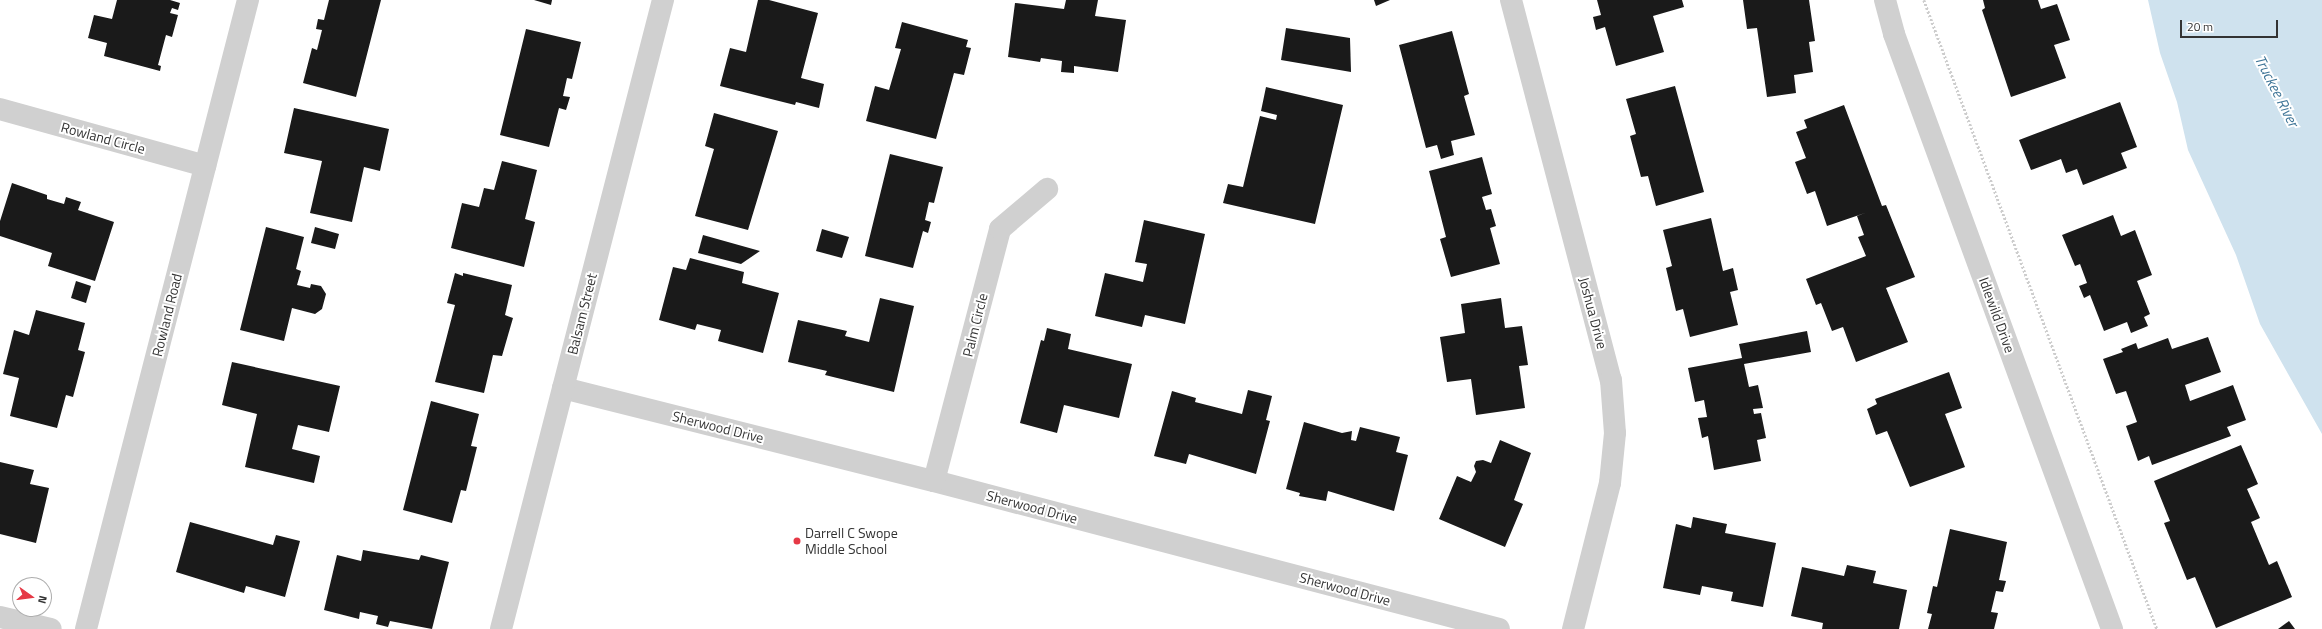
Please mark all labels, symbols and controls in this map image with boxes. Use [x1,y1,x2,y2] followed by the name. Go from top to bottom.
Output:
[2182,12,2280,38] scale bar
[2187,17,2213,36] text: 20 m
[2251,52,2303,130] water label: Truckee River
[59,119,147,157] street label: Rowland Circle
[149,272,185,358] street label: Rowland Road
[564,272,600,356] street label: Balsam Street
[1575,275,1611,351] street label: Joshua Drive
[1976,275,2018,355] street label: Idlewild Drive
[959,291,991,359] street label: Palm Circle
[671,408,765,446] street label: Sherwood Drive
[985,487,1079,527] street label: Sherwood Drive
[805,525,898,558] place label: Darrell C Swope Middle School
[792,536,802,546] marker: Darrell C Swope Middle School
[1298,569,1392,609] street label: Sherwood Drive
[12,577,52,617] north arrow
[34,594,51,605] text: N

